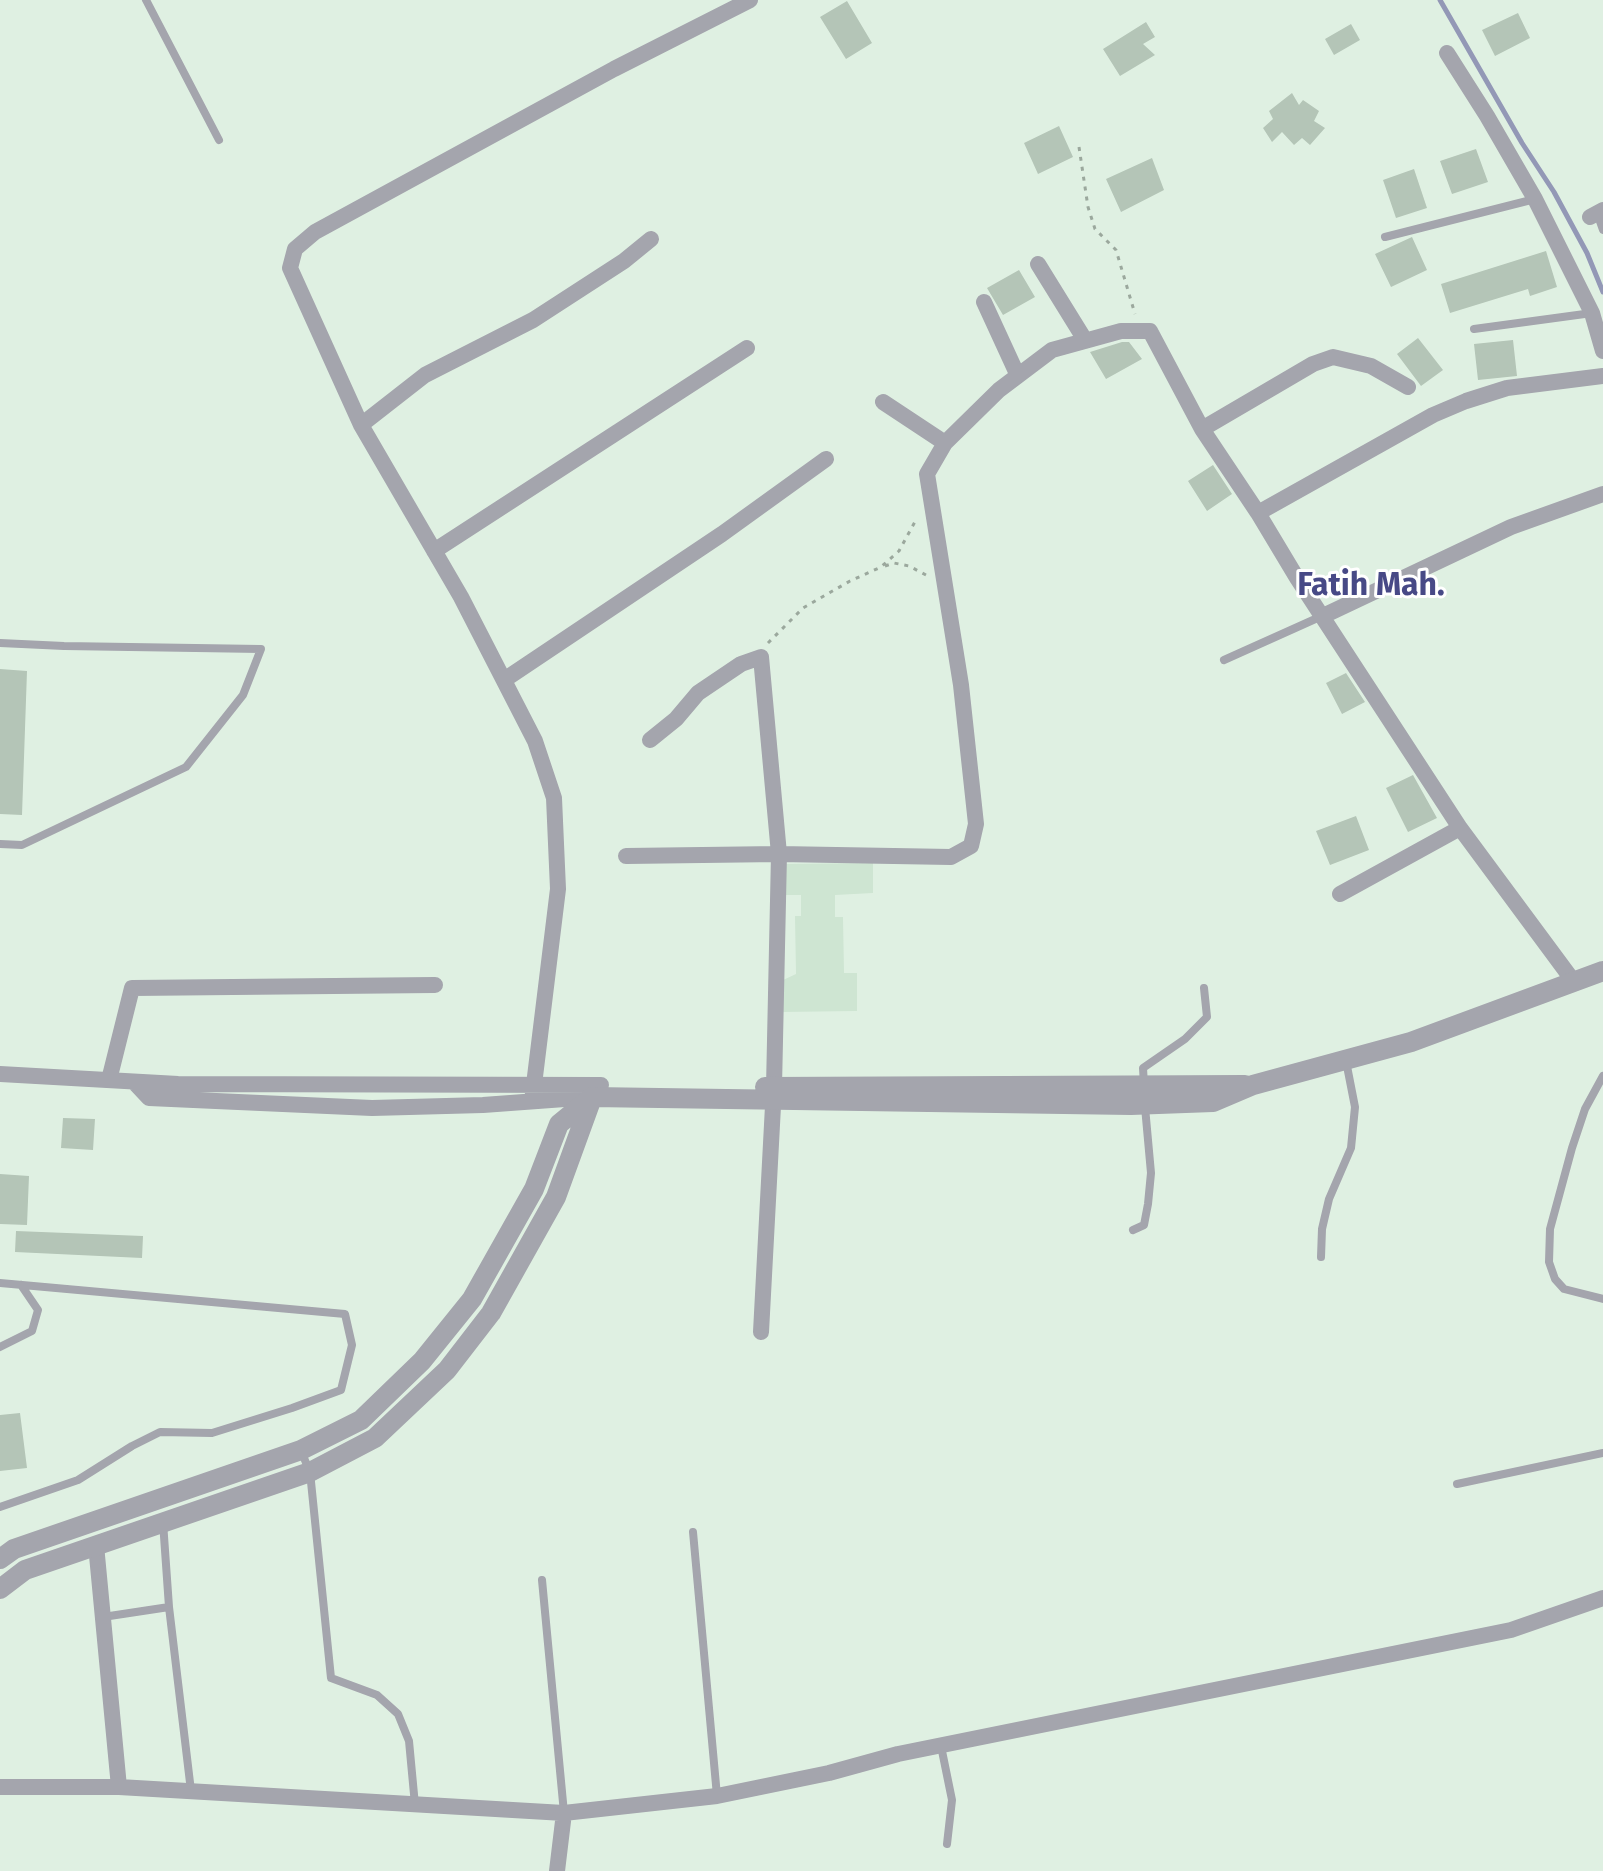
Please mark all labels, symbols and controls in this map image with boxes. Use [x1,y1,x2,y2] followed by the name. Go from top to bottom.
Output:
[1297,567,1445,605] district label: Fatih Mah.

